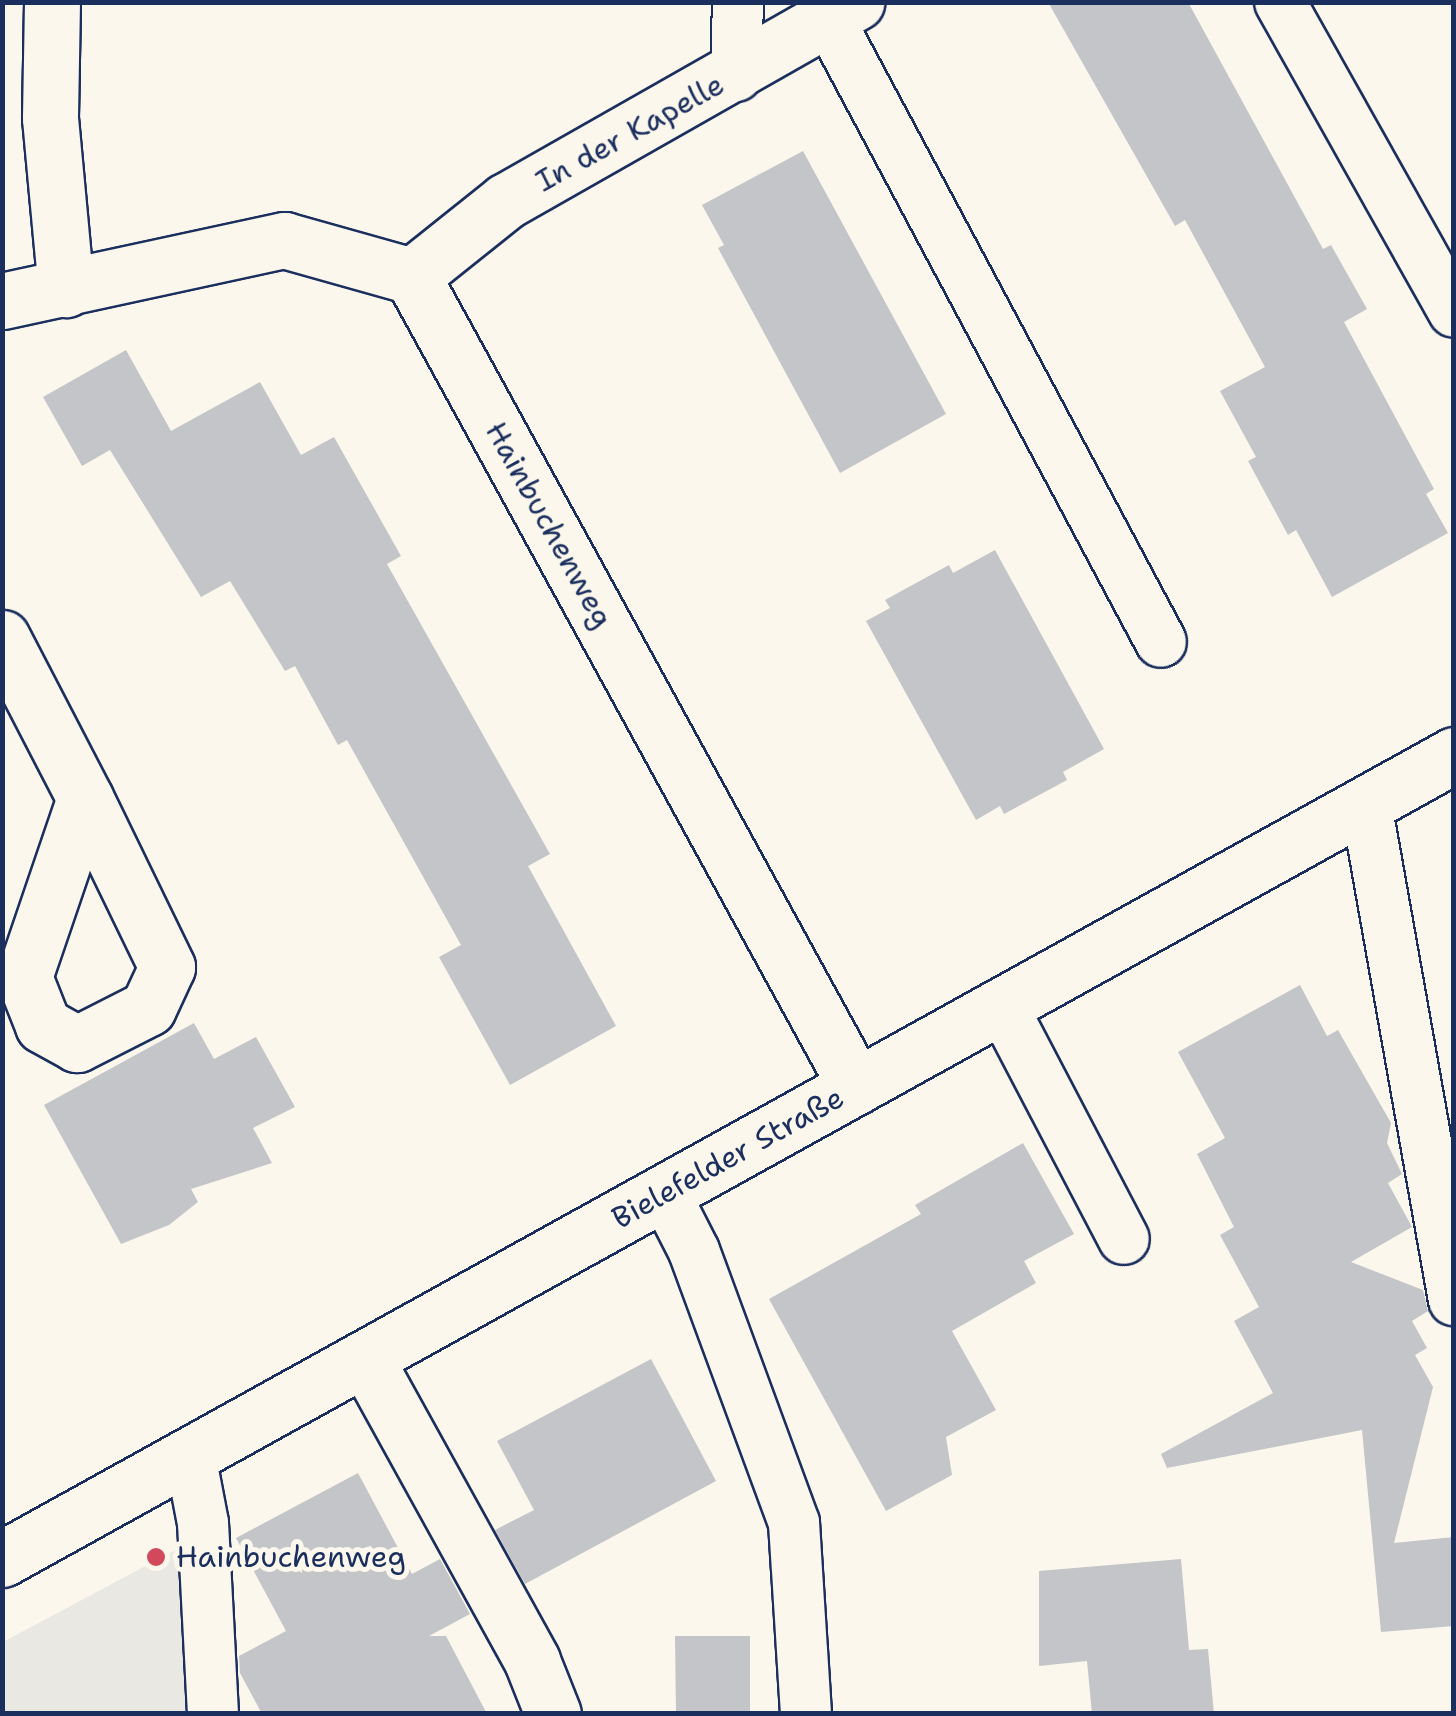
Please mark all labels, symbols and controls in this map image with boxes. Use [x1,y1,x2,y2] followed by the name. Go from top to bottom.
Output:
[530,66,730,200] street label: In der Kapelle
[478,416,620,634] street label: Hainbuchenweg
[606,1079,850,1237] street label: Bielefelder Straße
[176,1539,406,1575] place label: Hainbuchenweg
[145,1546,167,1568] marker: Hainbuchenweg

